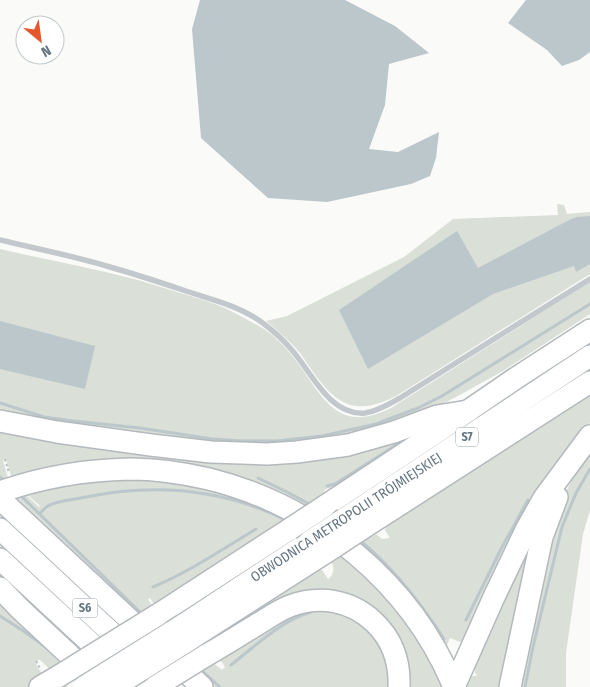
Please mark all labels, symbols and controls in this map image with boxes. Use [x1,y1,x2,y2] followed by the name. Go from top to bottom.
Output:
[15,15,65,65] north arrow
[38,41,54,60] text: N
[456,428,478,447] road number: S7
[247,448,445,586] street label: OBWODNICA METROPOLII TRÓJMIEJSKIEJ
[72,598,98,618] road number: S6

